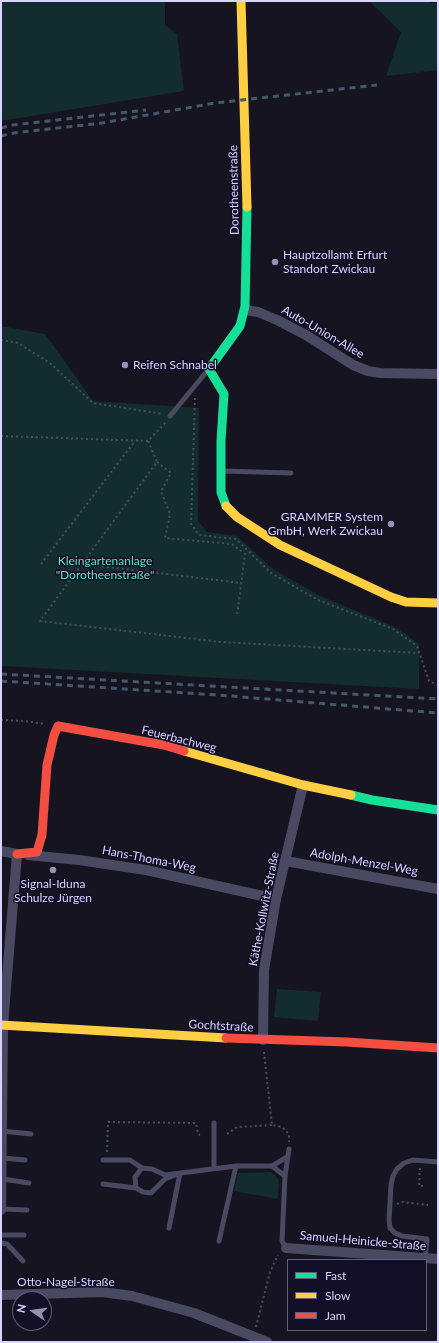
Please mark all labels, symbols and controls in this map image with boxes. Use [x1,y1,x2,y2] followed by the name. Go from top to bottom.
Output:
[226,145,242,235] street label: Dorotheenstraße
[283,248,387,276] place label: Hauptzollamt Erfurt Standort Zwickau
[270,257,280,267] marker: Hauptzollamt Erfurt Standort Zwickau
[279,303,367,361] street label: Auto-Union-Allee
[133,358,217,372] place label: Reifen Schnabel
[120,360,130,370] marker: Reifen Schnabel
[268,510,383,538] place label: GRAMMER System GmbH, Werk Zwickau
[386,519,396,529] marker: GRAMMER System GmbH, Werk Zwickau
[56,554,154,582] park label: Kleingartenanlage "Dorotheenstraße"
[140,723,218,755] street label: Feuerbachweg
[101,843,197,875] street label: Hans-Thoma-Weg
[309,845,419,879] street label: Adolph-Menzel-Weg
[246,851,282,967] street label: Käthe-Kollwitz-Straße
[48,865,58,875] marker: Signal-Iduna Schulze Jürgen
[14,877,92,905] place label: Signal-Iduna Schulze Jürgen
[188,1017,254,1035] street label: Gochtstraße
[299,1228,427,1254] street label: Samuel-Heinicke-Straße
[287,1259,427,1331] legend
[325,1268,346,1283] text: Fast
[17,1275,115,1289] street label: Otto-Nagel-Straße
[325,1288,350,1303] text: Slow
[12,1291,52,1331] north arrow
[14,1303,28,1314] text: N
[325,1308,346,1323] text: Jam

